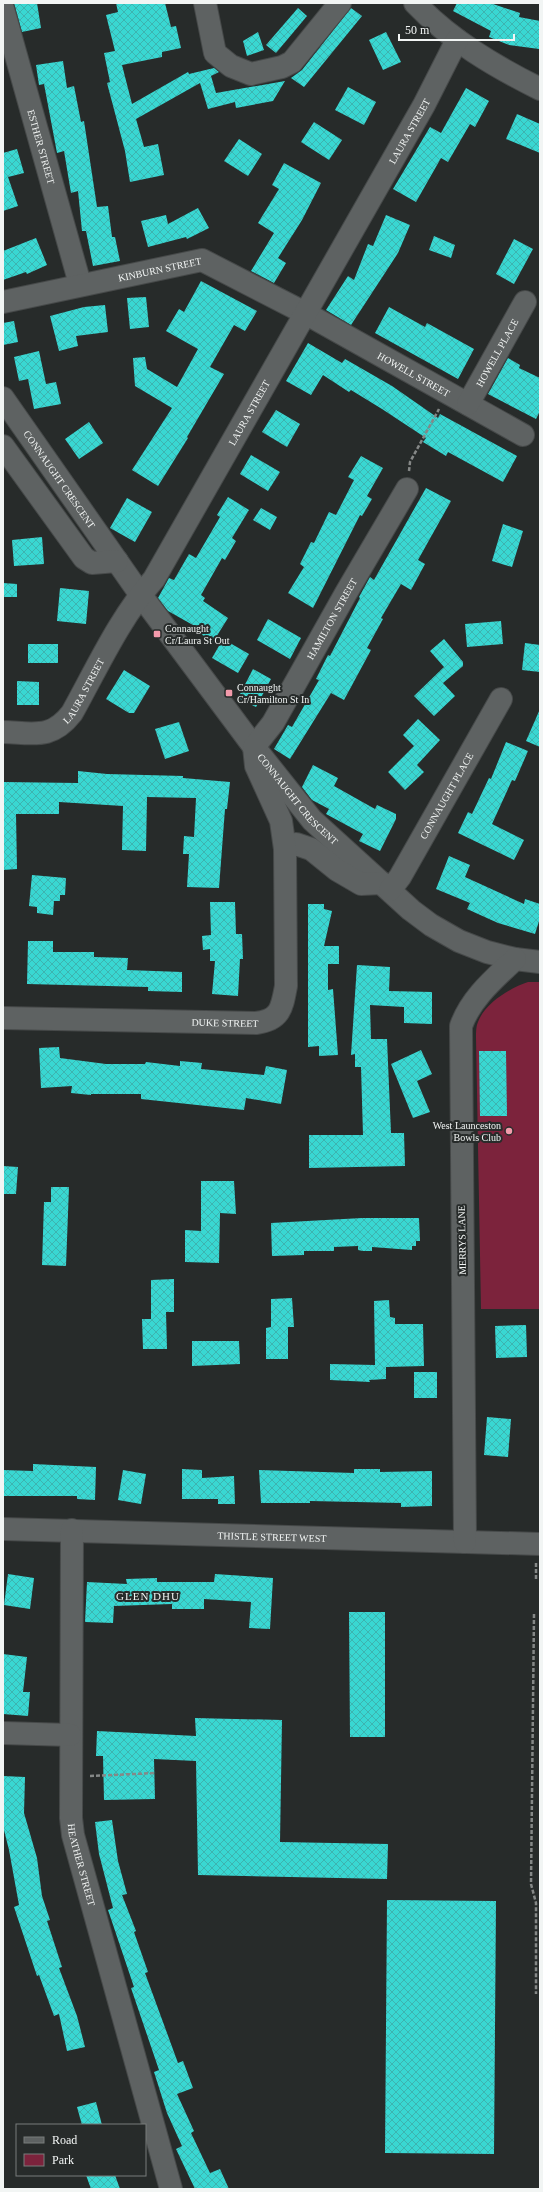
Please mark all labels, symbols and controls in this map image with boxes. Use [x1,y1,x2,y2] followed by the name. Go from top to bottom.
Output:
[399,16,514,42] scale bar
[405,23,430,37] text: 50 m
[386,97,432,165] street label: LAURA STREET
[26,108,57,185] street label: ESTHER STREET
[117,255,202,283] street label: KINBURN STREET
[473,317,520,388] street label: HOWELL PLACE
[376,349,452,399] street label: HOWELL STREET
[226,378,272,447] street label: LAURA STREET
[22,428,98,530] street label: CONNAUGHT CRESCENT
[304,576,359,661] street label: HAMILTON STREET
[165,623,230,646] place label: Connaught Cr/Laura St Out
[152,629,162,639] marker: Connaught Cr/Laura St Out
[60,656,106,725] street label: LAURA STREET
[237,682,309,705] place label: Connaught Cr/Hamilton St In
[224,688,234,698] marker: Connaught Cr/Hamilton St In
[256,751,340,846] street label: CONNAUGHT CRESCENT
[417,751,475,841] street label: CONNAUGHT PLACE
[191,1016,259,1029] street label: DUKE STREET
[433,1120,501,1143] place label: West Launceston Bowls Club
[504,1126,514,1136] marker: West Launceston Bowls Club
[456,1205,468,1275] street label: MERRYS LANE
[217,1529,327,1544] street label: THISTLE STREET WEST
[116,1590,180,1602] district label: GLEN DHU
[66,1823,98,1907] street label: HEATHER STREET
[16,2124,146,2176] legend
[52,2133,77,2147] text: Road
[52,2153,74,2167] text: Park

